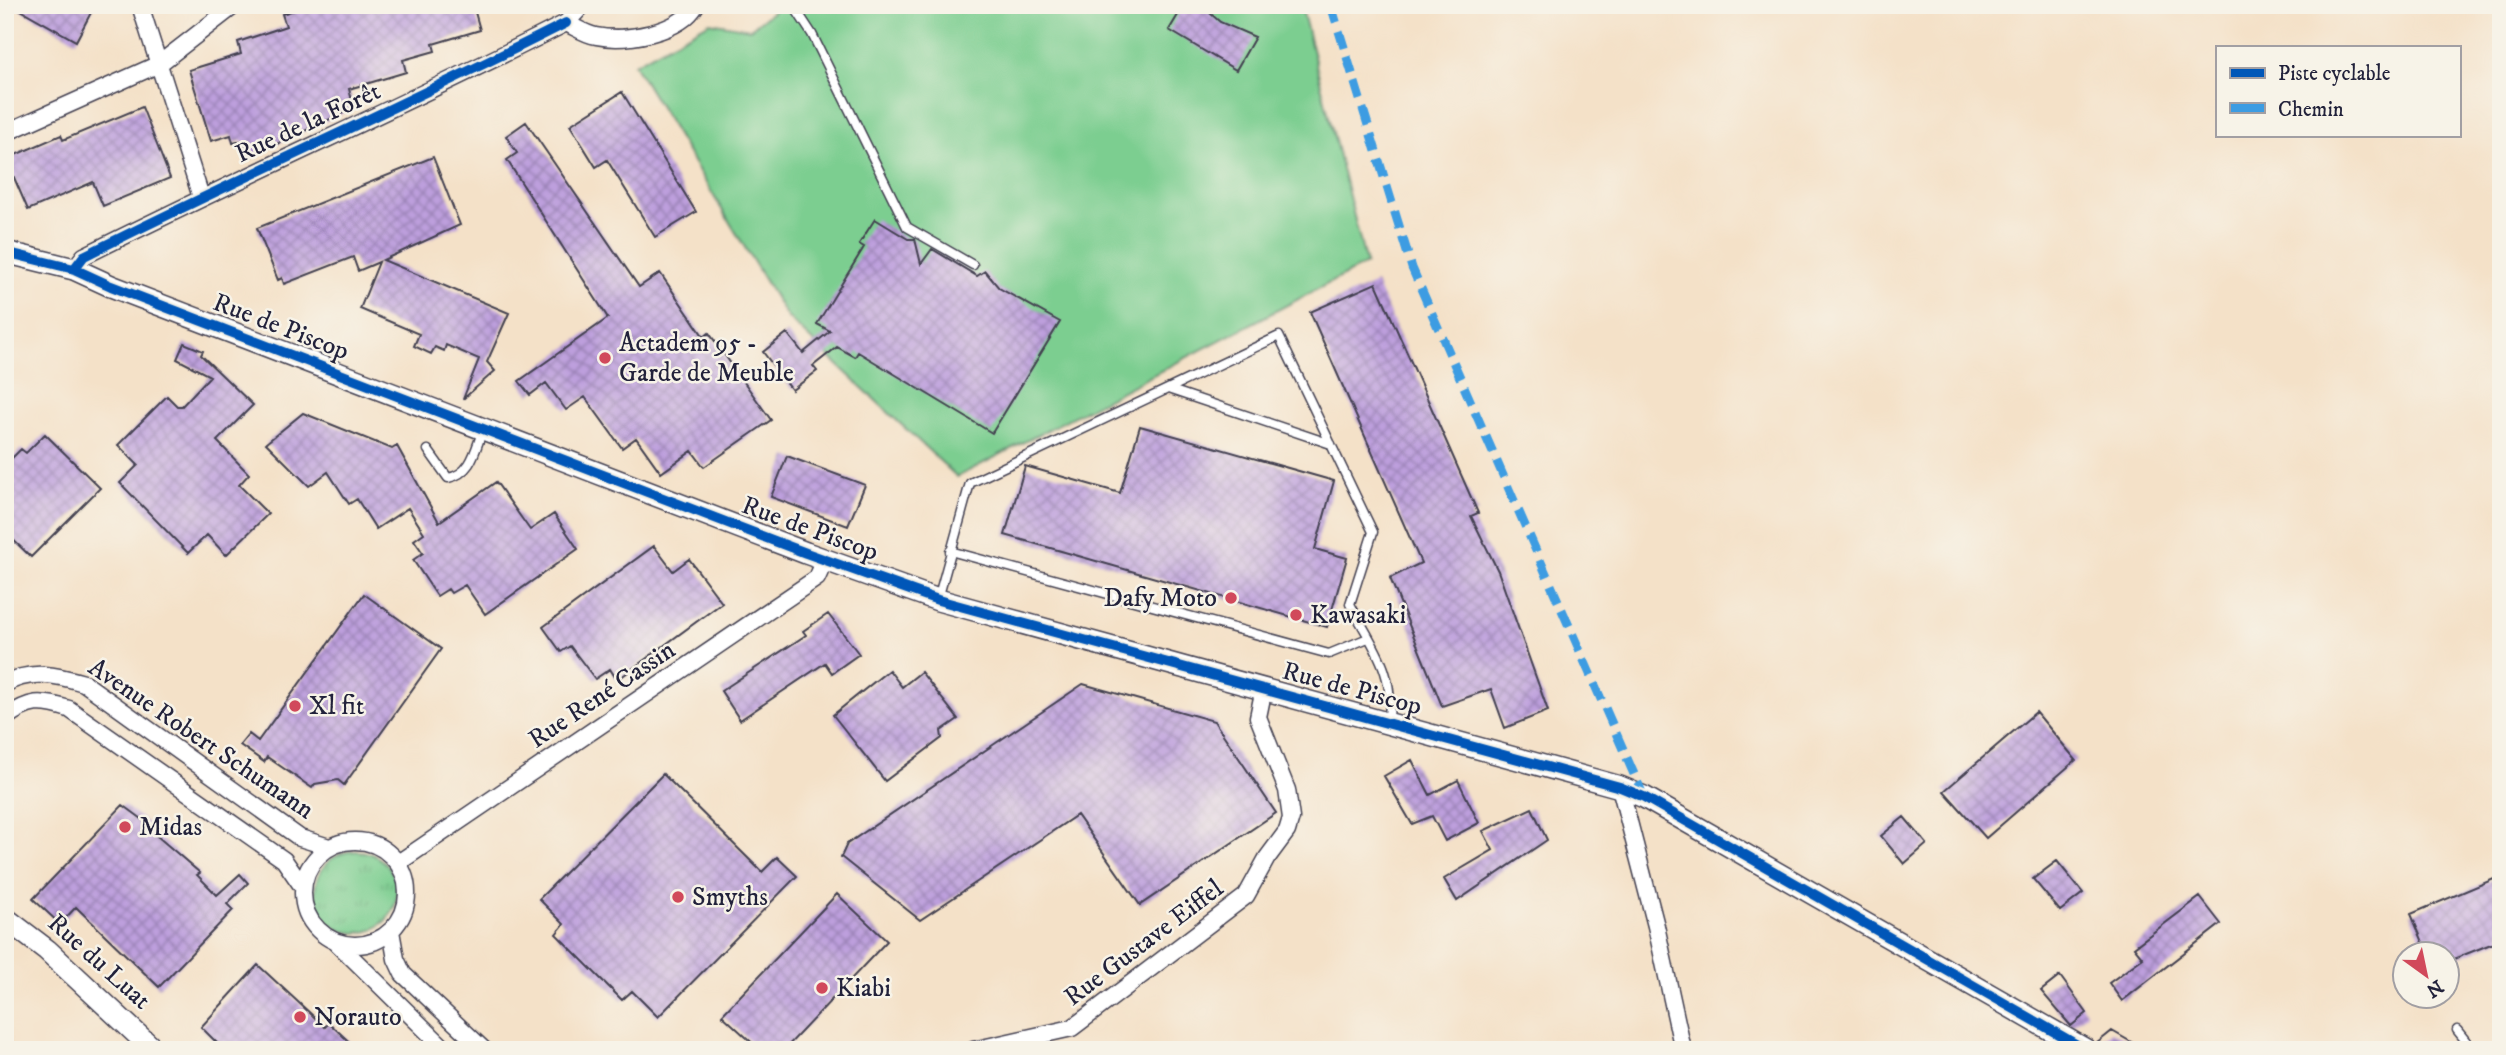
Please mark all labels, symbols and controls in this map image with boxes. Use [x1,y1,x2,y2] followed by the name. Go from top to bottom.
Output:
[2216,46,2460,136] legend
[2278,61,2391,87] text: Piste cyclable
[230,75,386,171] street label: Rue de la Forêt
[2278,97,2344,123] text: Chemin
[208,286,354,368] street label: Rue de Piscop
[619,327,794,390] place label: Actadem 95 - Garde de Meuble
[597,350,613,366] marker: Actadem 95 - Garde de Meuble
[737,489,883,569] street label: Rue de Piscop
[1103,582,1217,615] place label: Dafy Moto
[1223,590,1239,606] marker: Dafy Moto
[1310,599,1406,632] place label: Kawasaki
[1288,607,1304,623] marker: Kawasaki
[522,634,682,756] street label: Rue René Cassin
[82,651,321,827] street label: Avenue Robert Schumann
[1279,655,1425,723] street label: Rue de Piscop
[309,690,364,723] place label: Xl fit
[287,698,303,714] marker: Xl fit
[139,811,202,844] place label: Midas
[117,819,133,835] marker: Midas
[1058,872,1230,1014] street label: Rue Gustave Eiffel
[692,881,768,914] place label: Smyths
[670,889,686,905] marker: Smyths
[40,907,158,1017] street label: Rue du Luat
[2390,940,2460,1010] north arrow
[836,972,891,1005] place label: Kiabi
[2421,974,2447,1002] text: N
[814,980,830,996] marker: Kiabi
[314,1001,402,1034] place label: Norauto
[292,1009,308,1025] marker: Norauto

